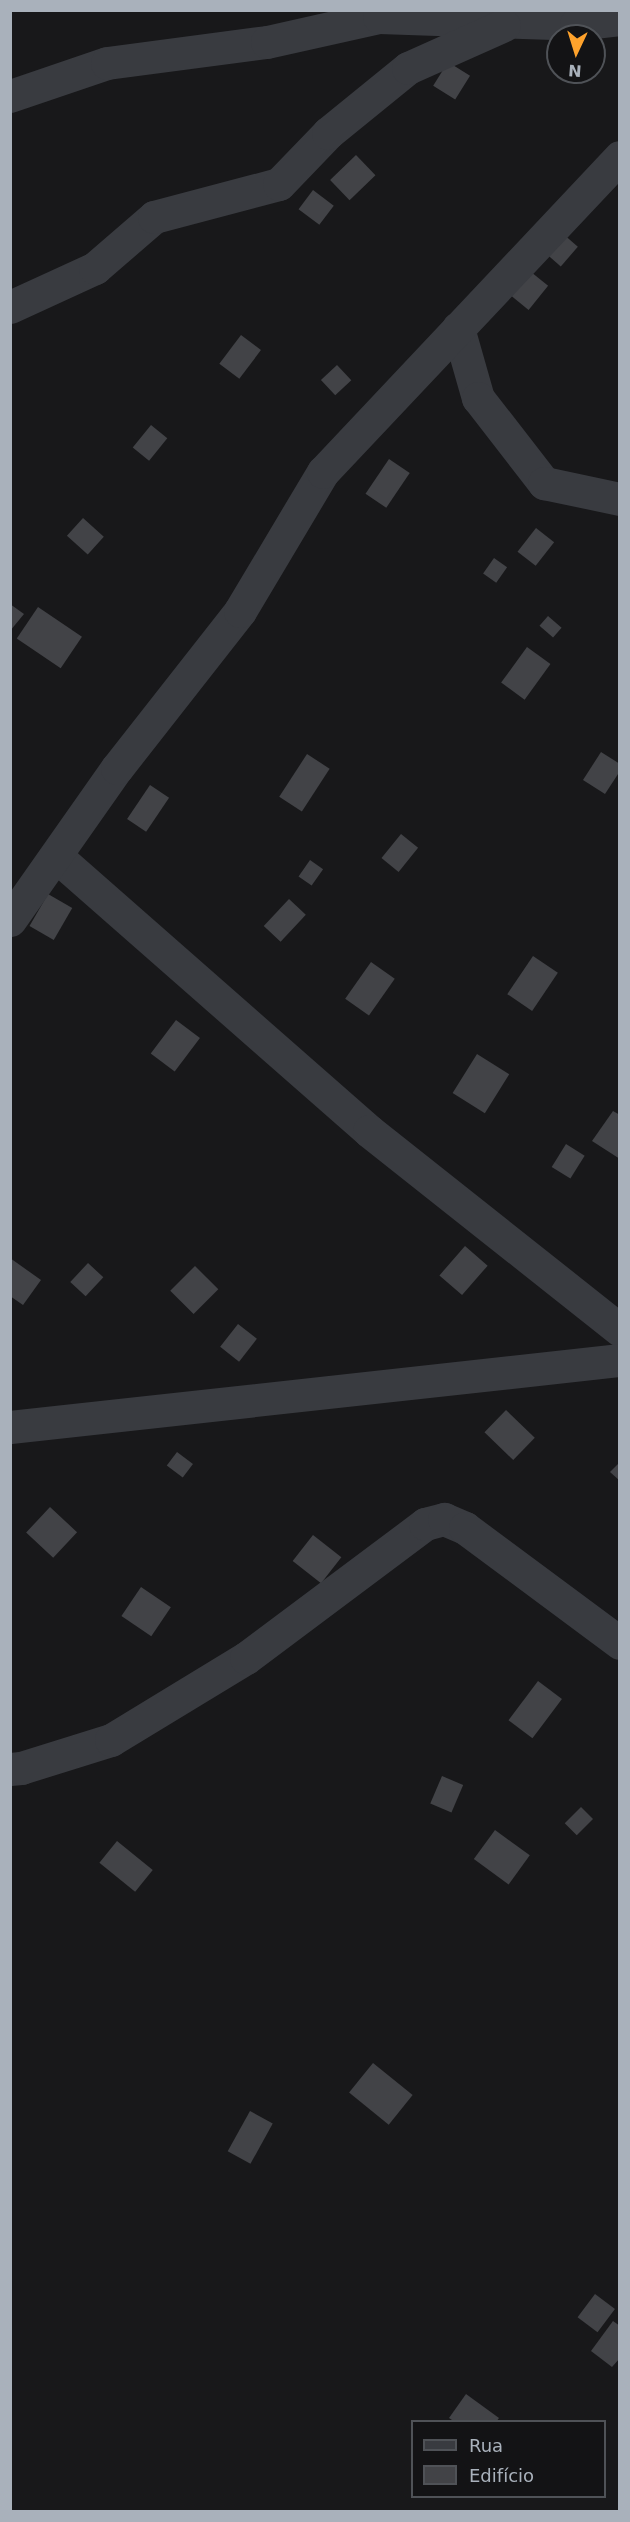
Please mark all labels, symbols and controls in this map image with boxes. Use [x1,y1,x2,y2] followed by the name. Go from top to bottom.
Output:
[546,24,606,84] north arrow
[568,61,582,80] text: N
[411,2420,606,2498] legend
[469,2435,503,2456] text: Rua
[469,2465,534,2486] text: Edifício

